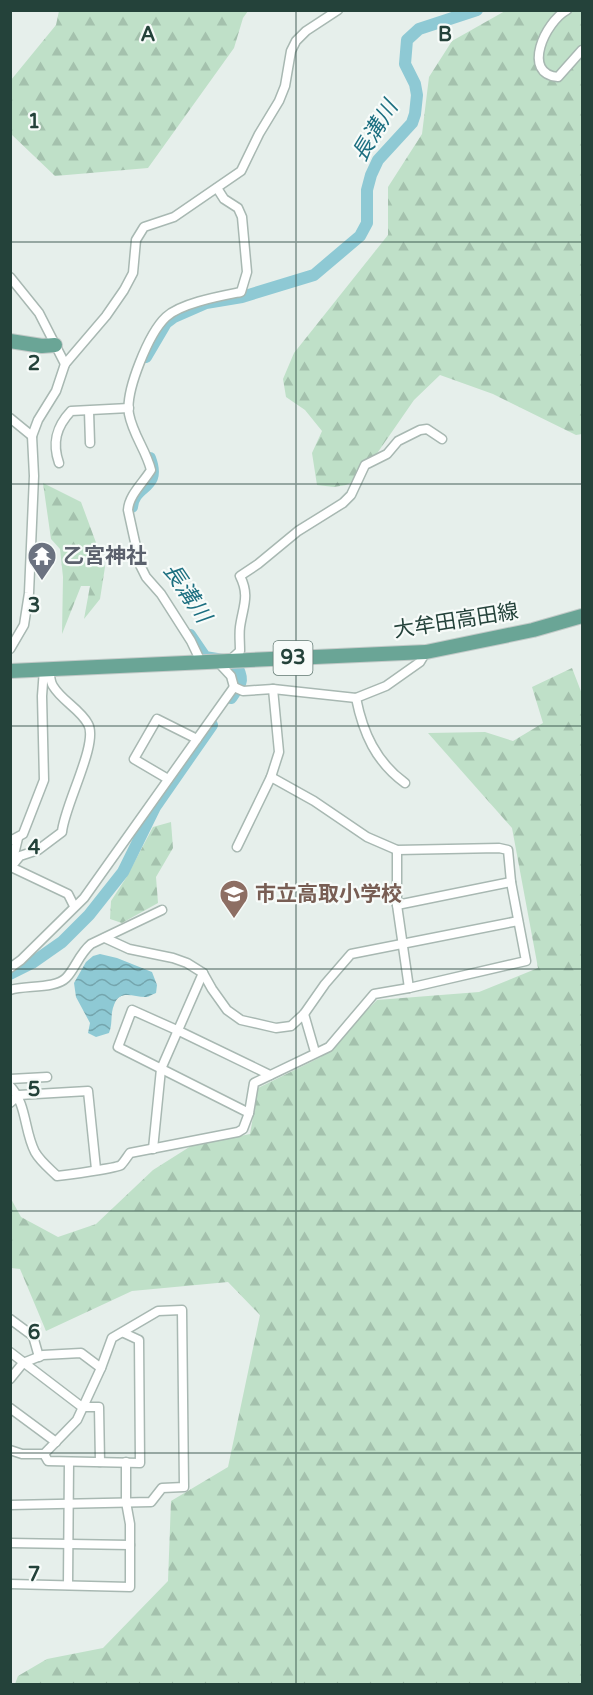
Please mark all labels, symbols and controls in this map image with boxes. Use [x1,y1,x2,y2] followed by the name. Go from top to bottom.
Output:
[141,23,156,47] text: A
[438,23,452,47] text: B
[347,94,404,166] water label: 長溝川
[28,110,40,134] text: 1
[28,352,40,376] text: 2
[26,540,58,582] temple icon: 乙宮神社
[63,544,147,569] place label: 乙宮神社
[158,558,217,629] water label: 長溝川
[28,594,40,618] text: 3
[392,599,520,643] street label: 大牟田高田線
[274,641,312,675] road number: 93
[28,836,41,860] text: 4
[218,878,250,920] school or university icon: 市立高取小学校
[255,882,402,907] place label: 市立高取小学校
[28,1078,40,1102] text: 5
[28,1321,40,1345] text: 6
[28,1563,40,1587] text: 7

